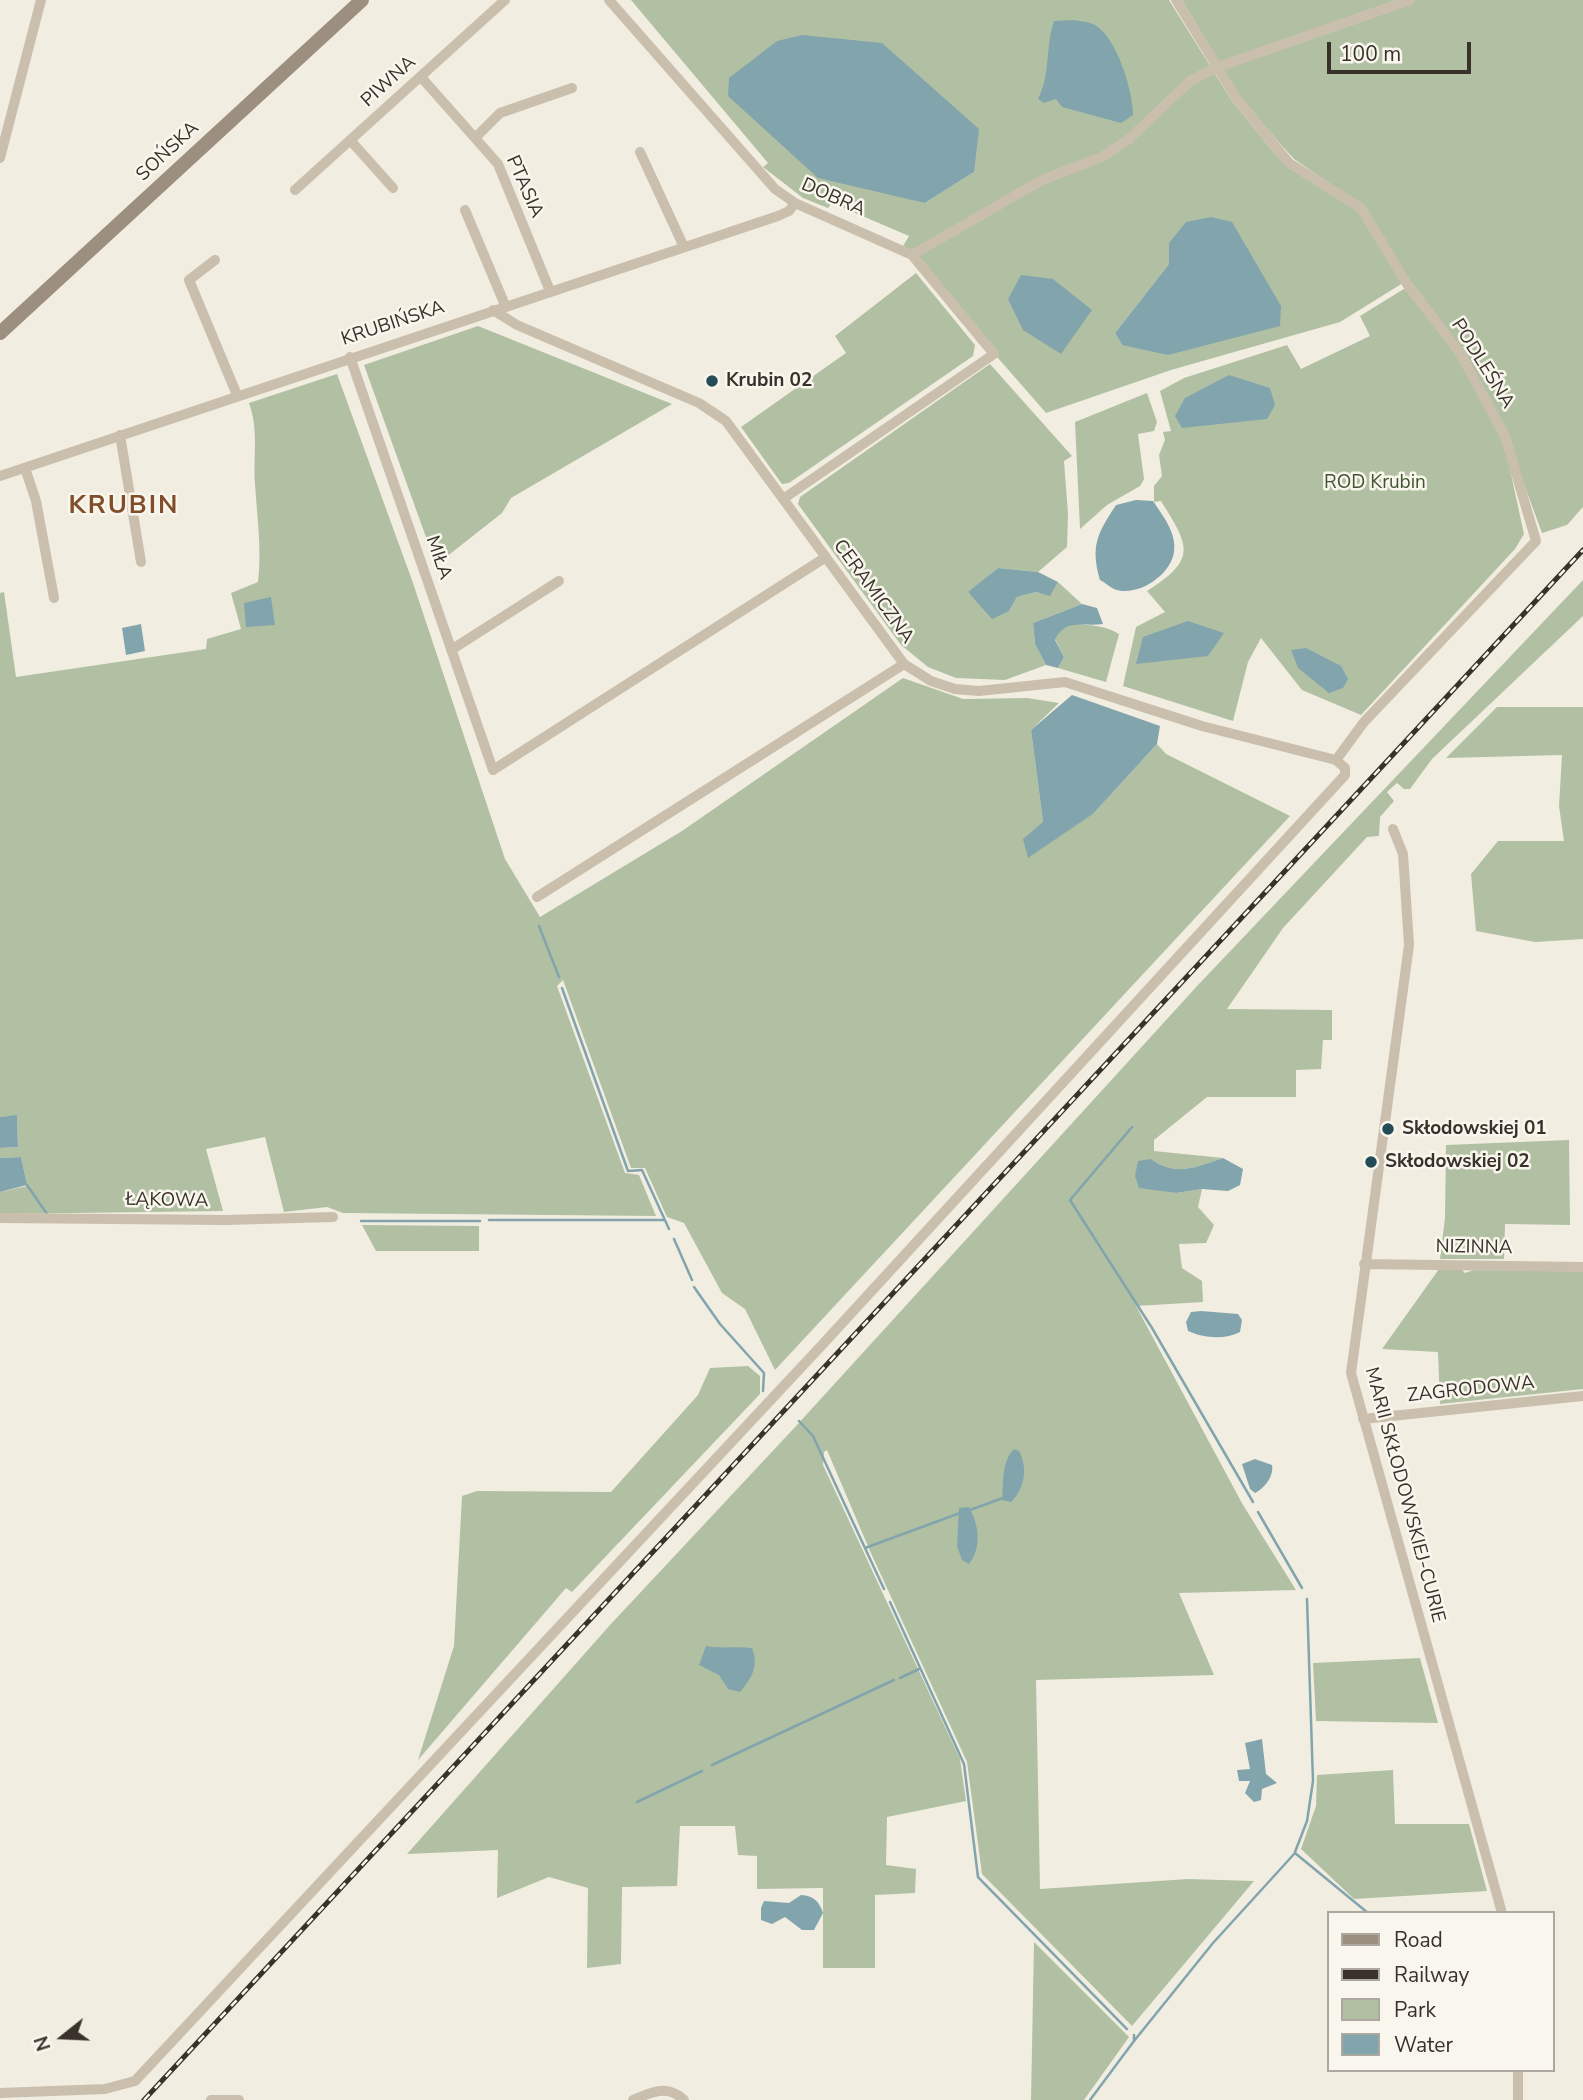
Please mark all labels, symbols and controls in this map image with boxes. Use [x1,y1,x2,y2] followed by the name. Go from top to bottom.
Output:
[1331,28,1474,72] scale bar
[1340,40,1401,68] text: 100 m
[357,52,421,112] street label: PIWNA
[132,117,204,187] street label: SOŃSKA
[500,152,548,222] street label: PTASIA
[797,174,869,222] street label: DOBRA
[339,297,447,351] street label: KRUBIŃSKA
[1445,315,1519,413] street label: PODLEŚNA
[726,370,812,392] place label: Krubin 02
[704,373,720,389] marker: Krubin 02
[1324,472,1426,494] park label: ROD Krubin
[69,491,179,523] district label: KRUBIN
[420,533,456,583] street label: MIŁA
[828,536,918,648] street label: CERAMICZNA
[1402,1118,1547,1140] place label: Skłodowskiej 01
[1380,1121,1396,1137] marker: Skłodowskiej 01
[1385,1151,1530,1173] place label: Skłodowskiej 02
[1363,1154,1379,1170] marker: Skłodowskiej 02
[125,1189,209,1213] street label: ŁĄKOWA
[1435,1236,1513,1260] street label: NIZINNA
[1359,1365,1449,1625] street label: MARII SKŁODOWSKIEJ-CURIE
[1406,1372,1536,1408] street label: ZAGRODOWA
[1328,1911,1555,2072] legend
[1394,1926,1443,1954] text: Road
[1394,1961,1469,1989] text: Railway
[1394,1996,1436,2024] text: Park
[28,2002,98,2072] north arrow
[1394,2031,1453,2059] text: Water
[28,2033,58,2054] text: N

